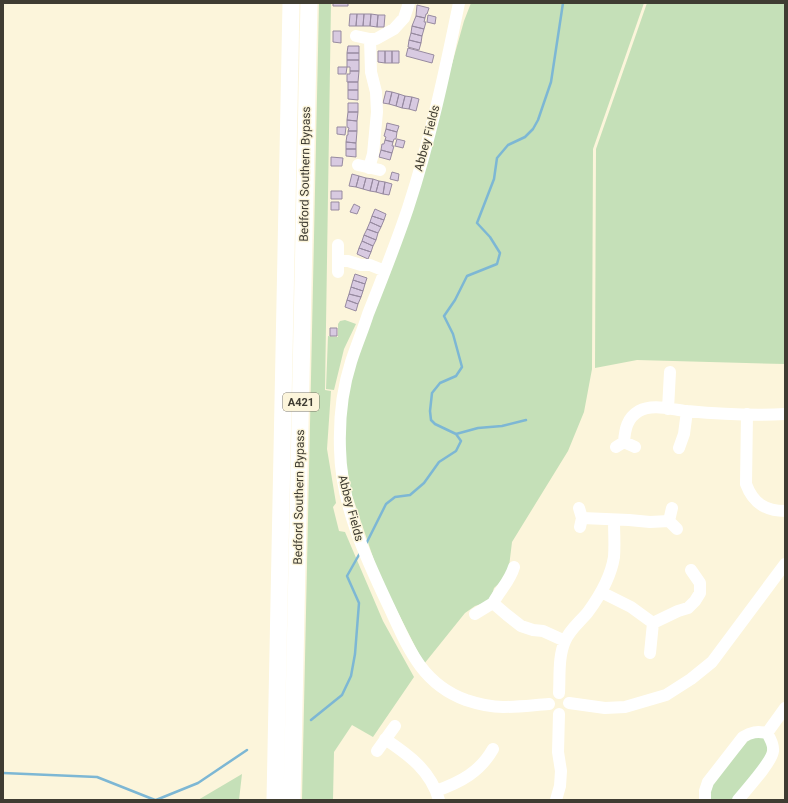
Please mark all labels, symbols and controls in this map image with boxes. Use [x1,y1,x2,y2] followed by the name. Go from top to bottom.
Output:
[411,103,443,173] street label: Abbey Fields
[297,106,313,242] street label: Bedford Southern Bypass
[283,393,319,411] road number: A421
[291,429,307,565] street label: Bedford Southern Bypass
[335,473,367,543] street label: Abbey Fields

